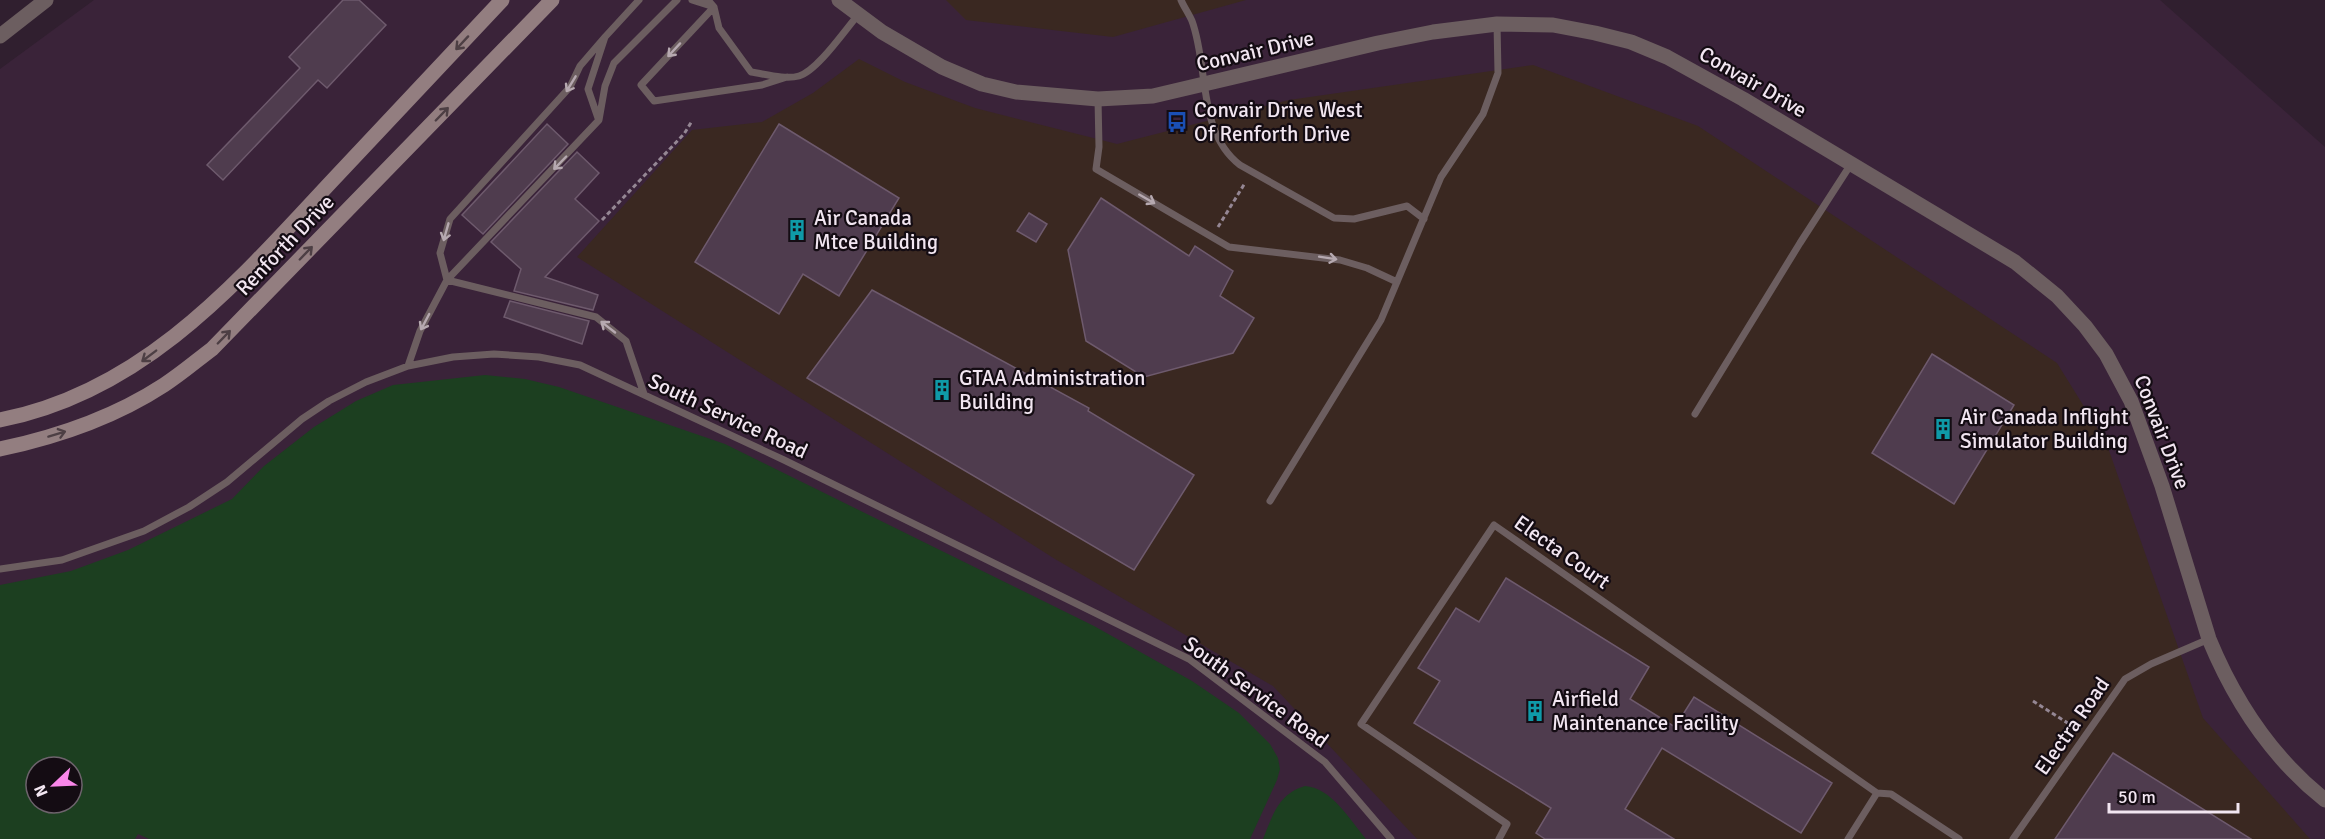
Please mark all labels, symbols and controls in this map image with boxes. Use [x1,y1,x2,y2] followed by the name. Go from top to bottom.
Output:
[1194,25,1316,77] street label: Convair Drive
[455,35,469,50] one-way arrow
[1695,41,1811,123] street label: Convair Drive
[667,42,681,57] one-way arrow
[564,75,576,92] one-way arrow
[1194,97,1363,147] place label: Convair Drive West Of Renforth Drive
[435,107,449,122] one-way arrow
[1165,110,1189,134] bus stop icon: Convair Drive West Of Renforth Drive
[552,156,567,171] one-way arrow
[230,189,340,301] street label: Renforth Drive
[1138,193,1155,205] one-way arrow
[814,205,938,255] place label: Air Canada Mtce Building
[785,218,809,242] building icon: Air Canada Mtce Building
[440,222,451,241] one-way arrow
[298,246,313,261] one-way arrow
[1318,253,1337,264] one-way arrow
[419,313,431,330] one-way arrow
[600,320,616,333] one-way arrow
[216,330,231,345] one-way arrow
[141,350,157,362] one-way arrow
[959,365,1145,415] place label: GTAA Administration Building
[644,368,812,464] street label: South Service Road
[2128,371,2196,493] street label: Convair Drive
[930,378,954,402] building icon: GTAA Administration Building
[1960,404,2129,454] place label: Air Canada Inflight Simulator Building
[1931,417,1955,441] building icon: Air Canada Inflight Simulator Building
[47,428,66,439] one-way arrow
[1509,509,1615,595] street label: Electa Court
[1178,631,1334,753] street label: South Service Road
[2029,672,2115,780] street label: Electra Road
[1552,686,1739,736] place label: Airfield Maintenance Facility
[1523,699,1547,723] building icon: Airfield Maintenance Facility
[24,755,84,815] north arrow
[2109,776,2238,814] scale bar
[30,781,52,800] text: N
[2118,786,2156,808] text: 50 m

